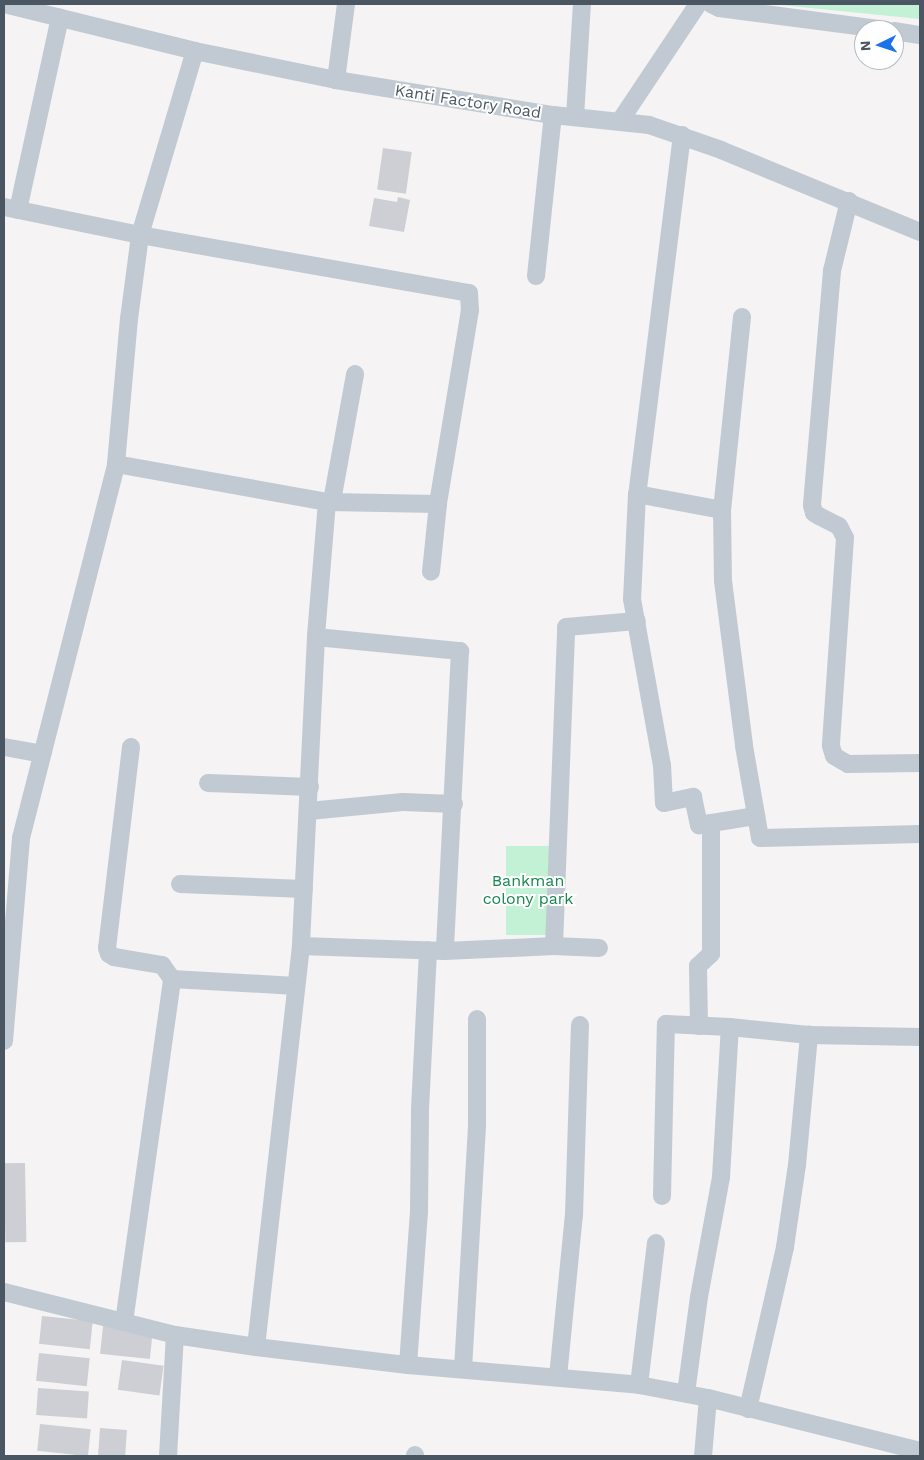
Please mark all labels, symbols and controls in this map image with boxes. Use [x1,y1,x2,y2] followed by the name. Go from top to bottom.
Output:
[854,20,904,70] north arrow
[857,40,873,52] text: N
[393,81,543,123] street label: Kanti Factory Road
[482,871,574,909] park label: Bankman colony park

